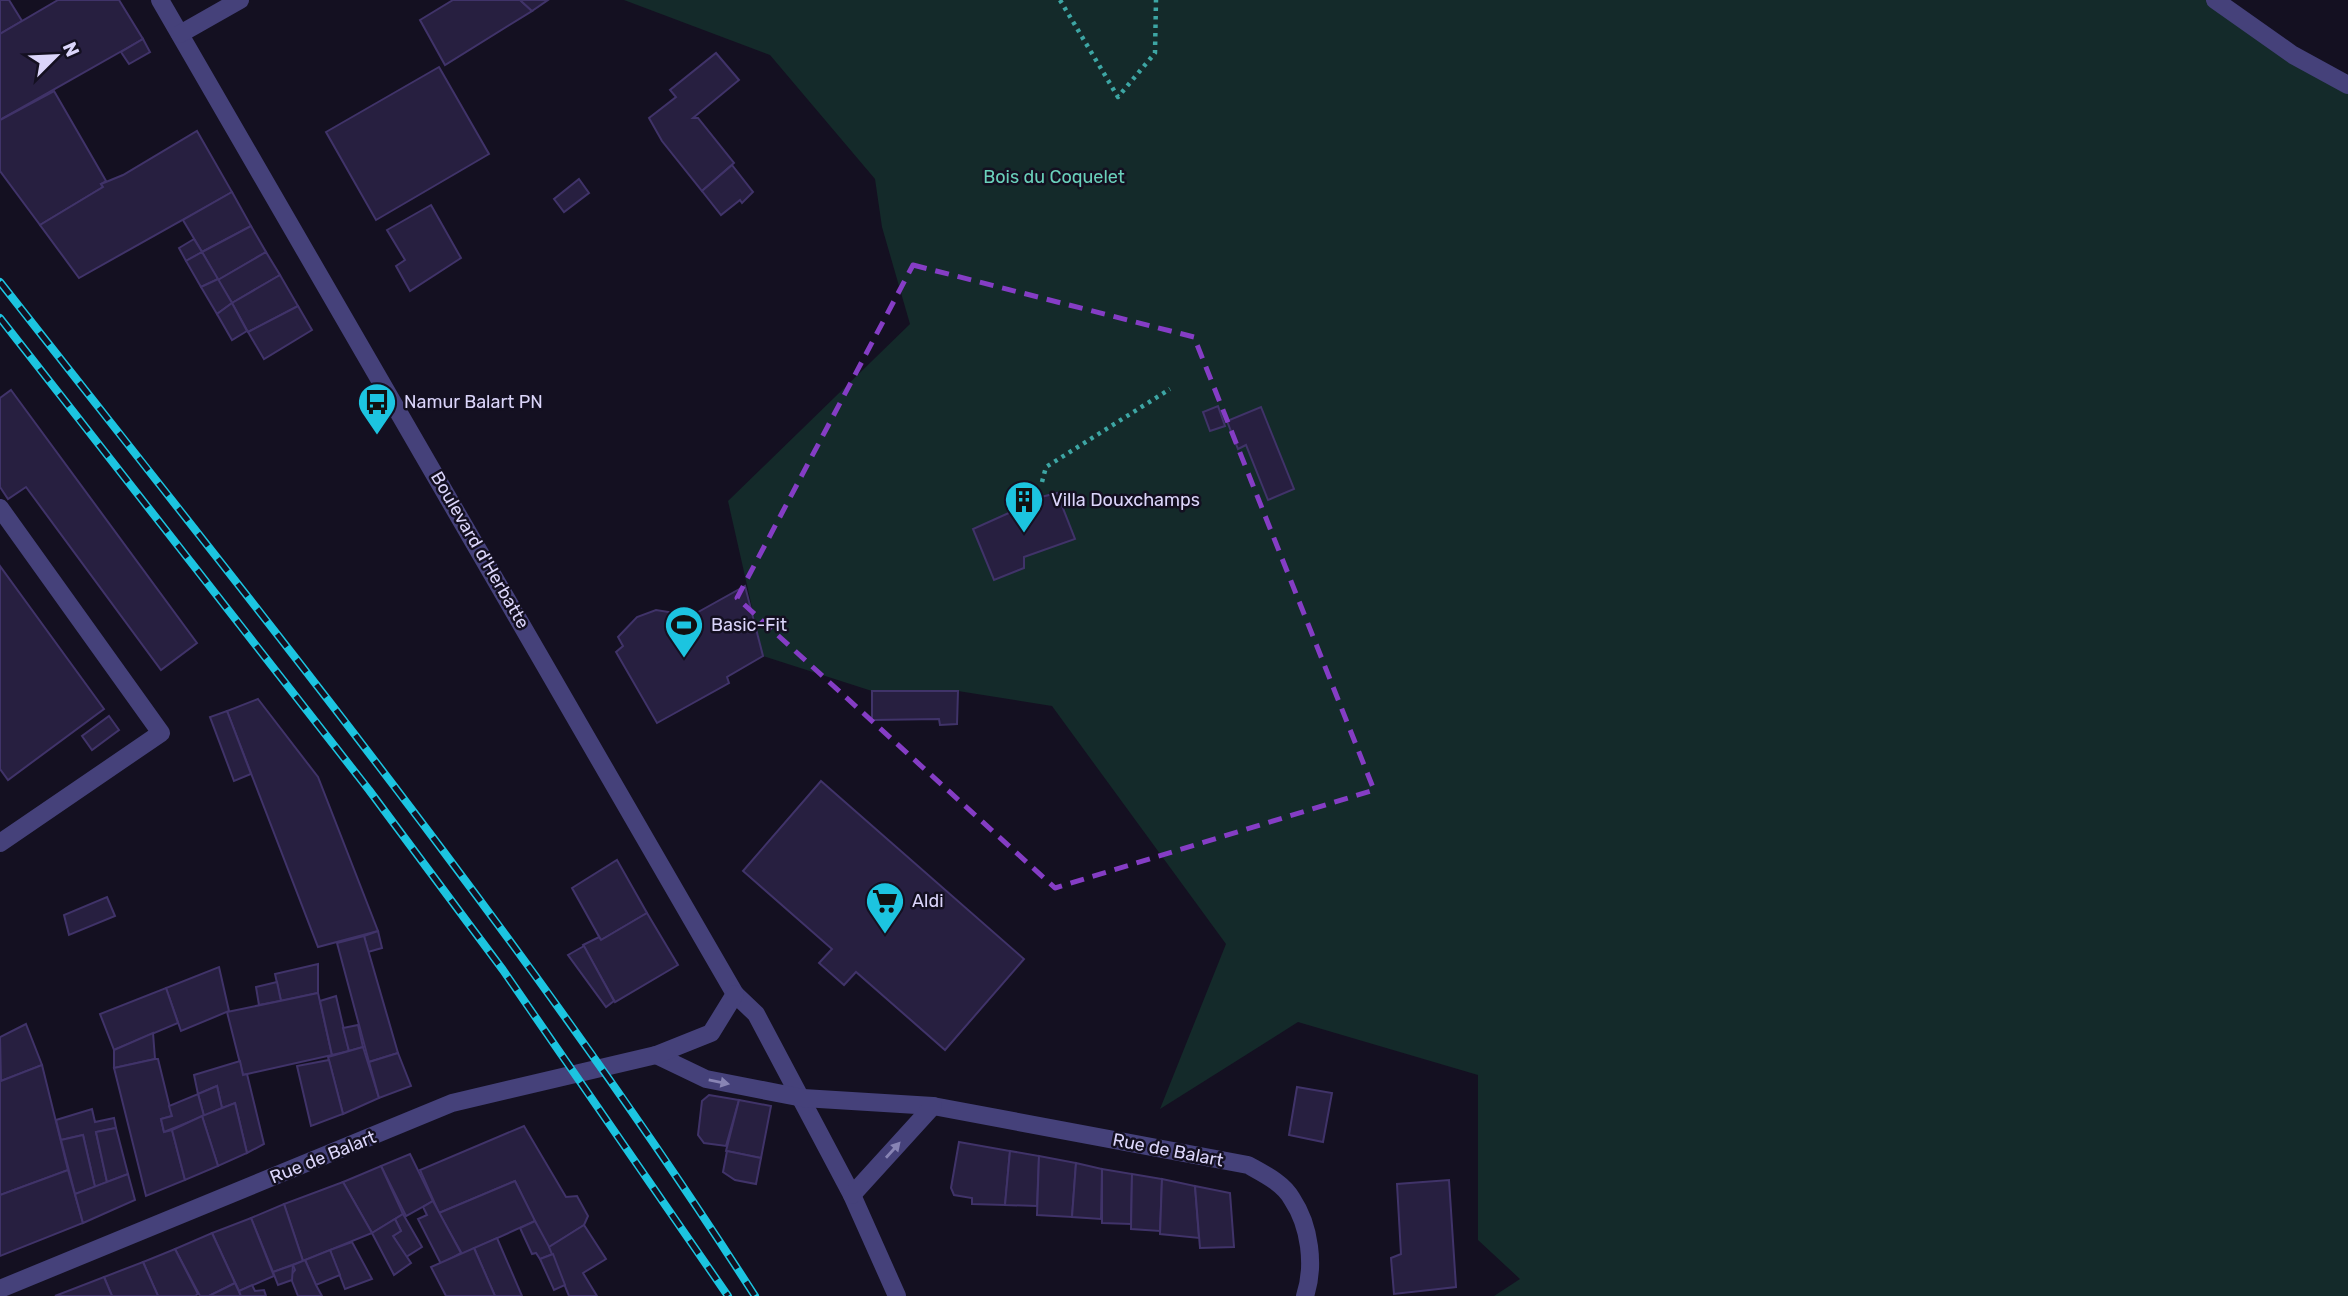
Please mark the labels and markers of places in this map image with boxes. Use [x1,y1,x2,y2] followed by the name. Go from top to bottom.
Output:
[356,381,398,436] bus stop icon: Namur Balart PN
[404,391,543,413] place label: Namur Balart PN
[1003,479,1045,534] building icon: Villa Douxchamps
[1051,489,1200,511] place label: Villa Douxchamps
[663,604,705,659] sports icon: Basic-Fit
[711,614,787,636] place label: Basic-Fit
[864,880,906,935] supermarket icon: Aldi
[912,890,944,912] place label: Aldi

